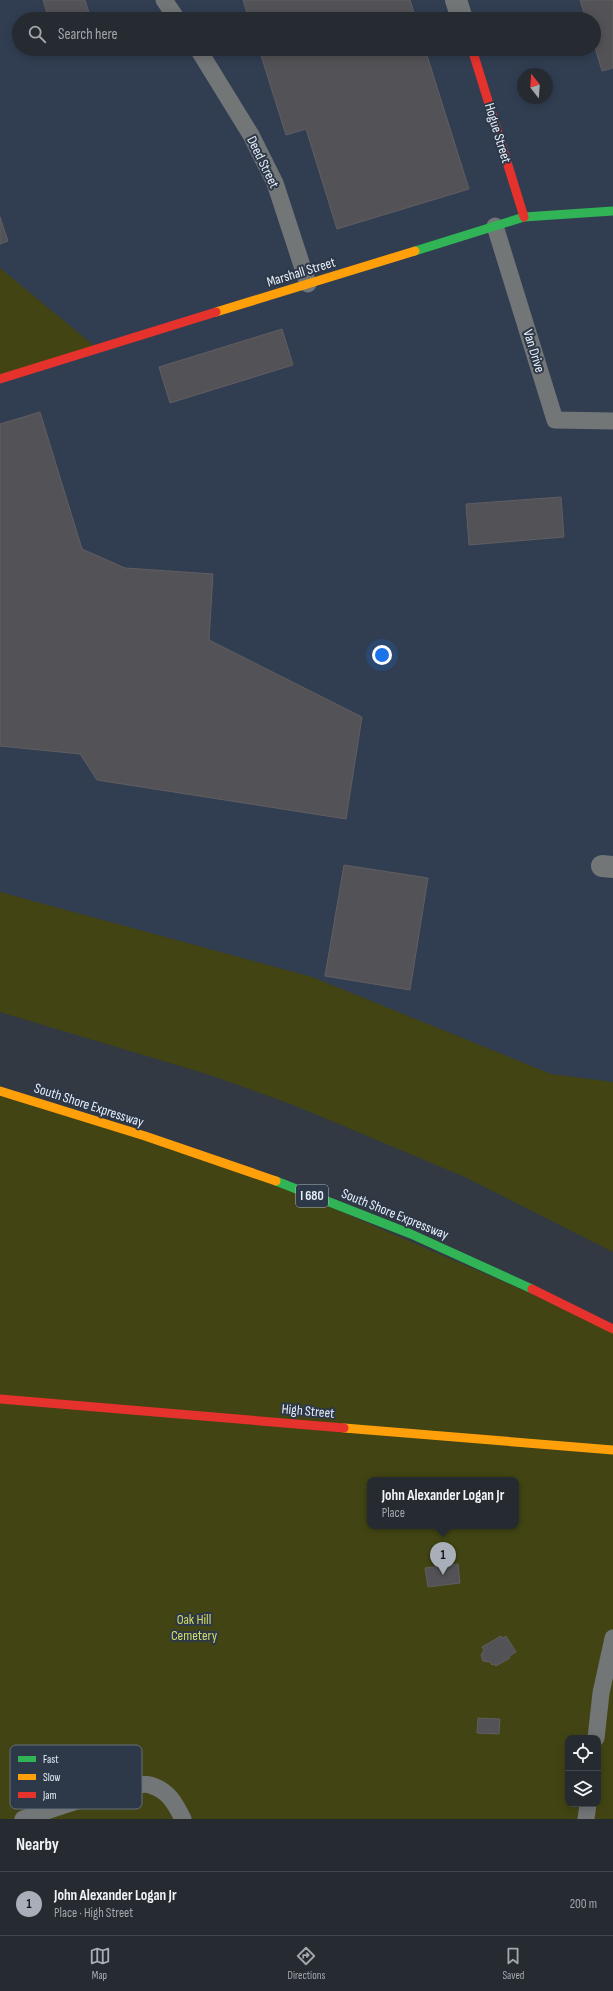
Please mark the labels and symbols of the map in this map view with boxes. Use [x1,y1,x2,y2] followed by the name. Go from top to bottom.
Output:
[517,68,553,104] north arrow
[481,101,515,165] street label: Hogue Street
[243,133,283,191] street label: Deed Street
[265,254,337,290] street label: Marshall Street
[519,328,549,374] street label: Van Drive
[372,645,392,665] your location
[32,1079,146,1131] street label: South Shore Expressway
[296,1185,328,1207] road number: I 680
[339,1185,452,1243] street label: South Shore Expressway
[281,1400,335,1422] street label: High Street
[430,1542,456,1575] pin: 1
[171,1611,218,1644] park label: Oak Hill Cemetery
[10,1745,142,1809] legend
[43,1753,59,1766] text: Fast
[43,1771,60,1784] text: Slow
[42,1789,57,1802] text: Jam

